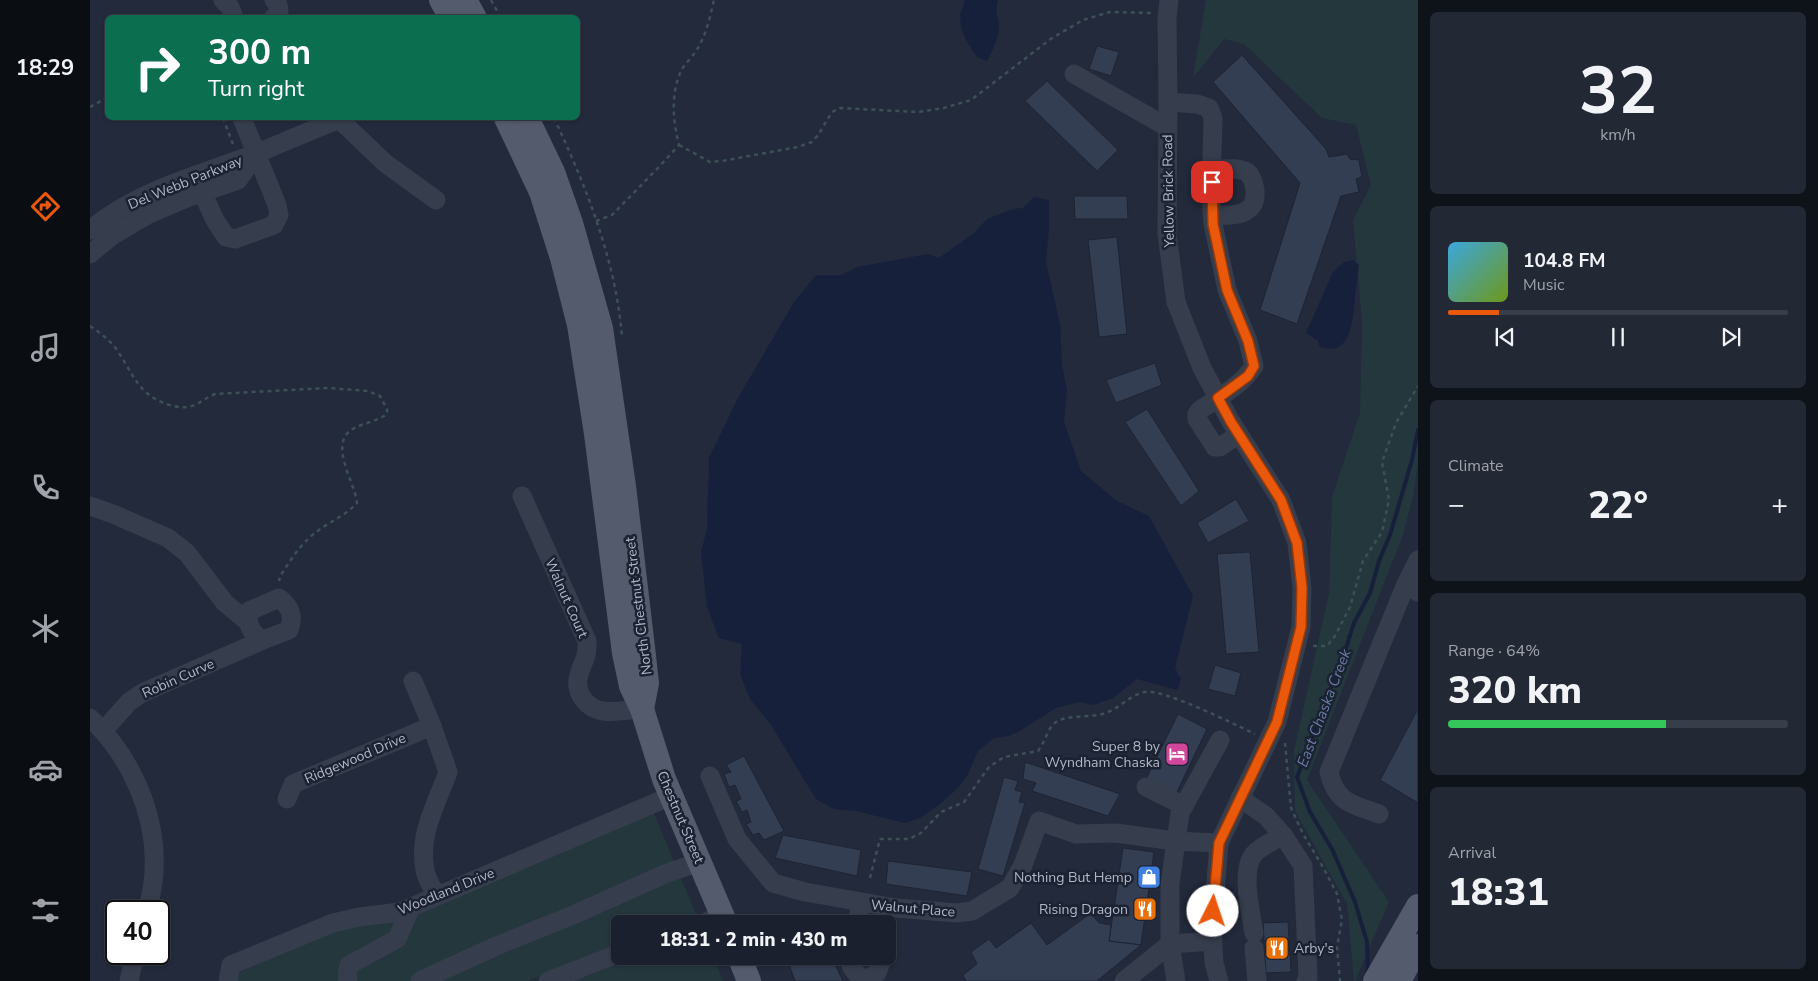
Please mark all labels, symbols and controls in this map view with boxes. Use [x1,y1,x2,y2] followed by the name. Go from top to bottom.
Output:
[208,29,311,76] text: 300 m
[125,35,190,100] icon: right
[1579,47,1657,136] text: 32
[16,53,74,83] text: 18:29
[208,74,304,104] text: Turn right
[1600,124,1636,146] text: km/h
[1158,134,1179,249] street label: Yellow Brick Road
[125,151,246,214] street label: Del Webb Parkway
[1191,161,1233,203] pin
[1198,168,1226,196] icon: arrive
[28,189,63,224] icon: directions
[1523,248,1606,274] text: 104.8 FM
[1523,274,1564,296] text: Music
[1491,323,1519,351] icon: previous
[1604,323,1632,351] icon: pause
[1717,323,1745,351] icon: next
[28,330,63,365] icon: music
[1448,455,1503,477] text: Climate
[28,470,63,505] icon: phone
[1588,480,1648,531] text: 22°
[1448,486,1465,524] text: −
[1771,486,1788,524] text: +
[621,536,656,676] street label: North Chestnut Street
[541,555,593,641] street label: Walnut Court
[28,611,63,646] icon: climate
[1448,640,1540,662] text: Range · 64%
[1292,646,1356,770] water label: East Chaska Creek
[139,654,217,703] street label: Robin Curve
[1448,665,1582,716] text: 320 km
[302,729,409,788] street label: Ridgewood Drive
[1045,737,1161,772] place label: Super 8 by Wyndham Chaska
[1164,741,1190,767] hotel icon: Super 8 by Wyndham Chaska
[28,752,63,787] icon: car
[652,768,709,867] street label: Chestnut Street
[1448,842,1496,864] text: Arrival
[395,863,497,920] street label: Woodland Drive
[1136,864,1162,890] shop icon: Nothing But Hemp
[1448,867,1549,918] text: 18:31
[1014,868,1132,887] place label: Nothing But Hemp
[1186,884,1238,936] position arrow
[28,893,63,928] icon: filters
[870,895,956,922] street label: Walnut Place
[1132,896,1158,922] restaurant icon: Rising Dragon
[105,900,170,965] speed limit sign: 40
[1039,900,1128,919] place label: Rising Dragon
[660,927,847,953] text: 18:31 · 2 min · 430 m
[1264,935,1290,961] restaurant icon: Arby's
[1294,939,1335,958] place label: Arby's

